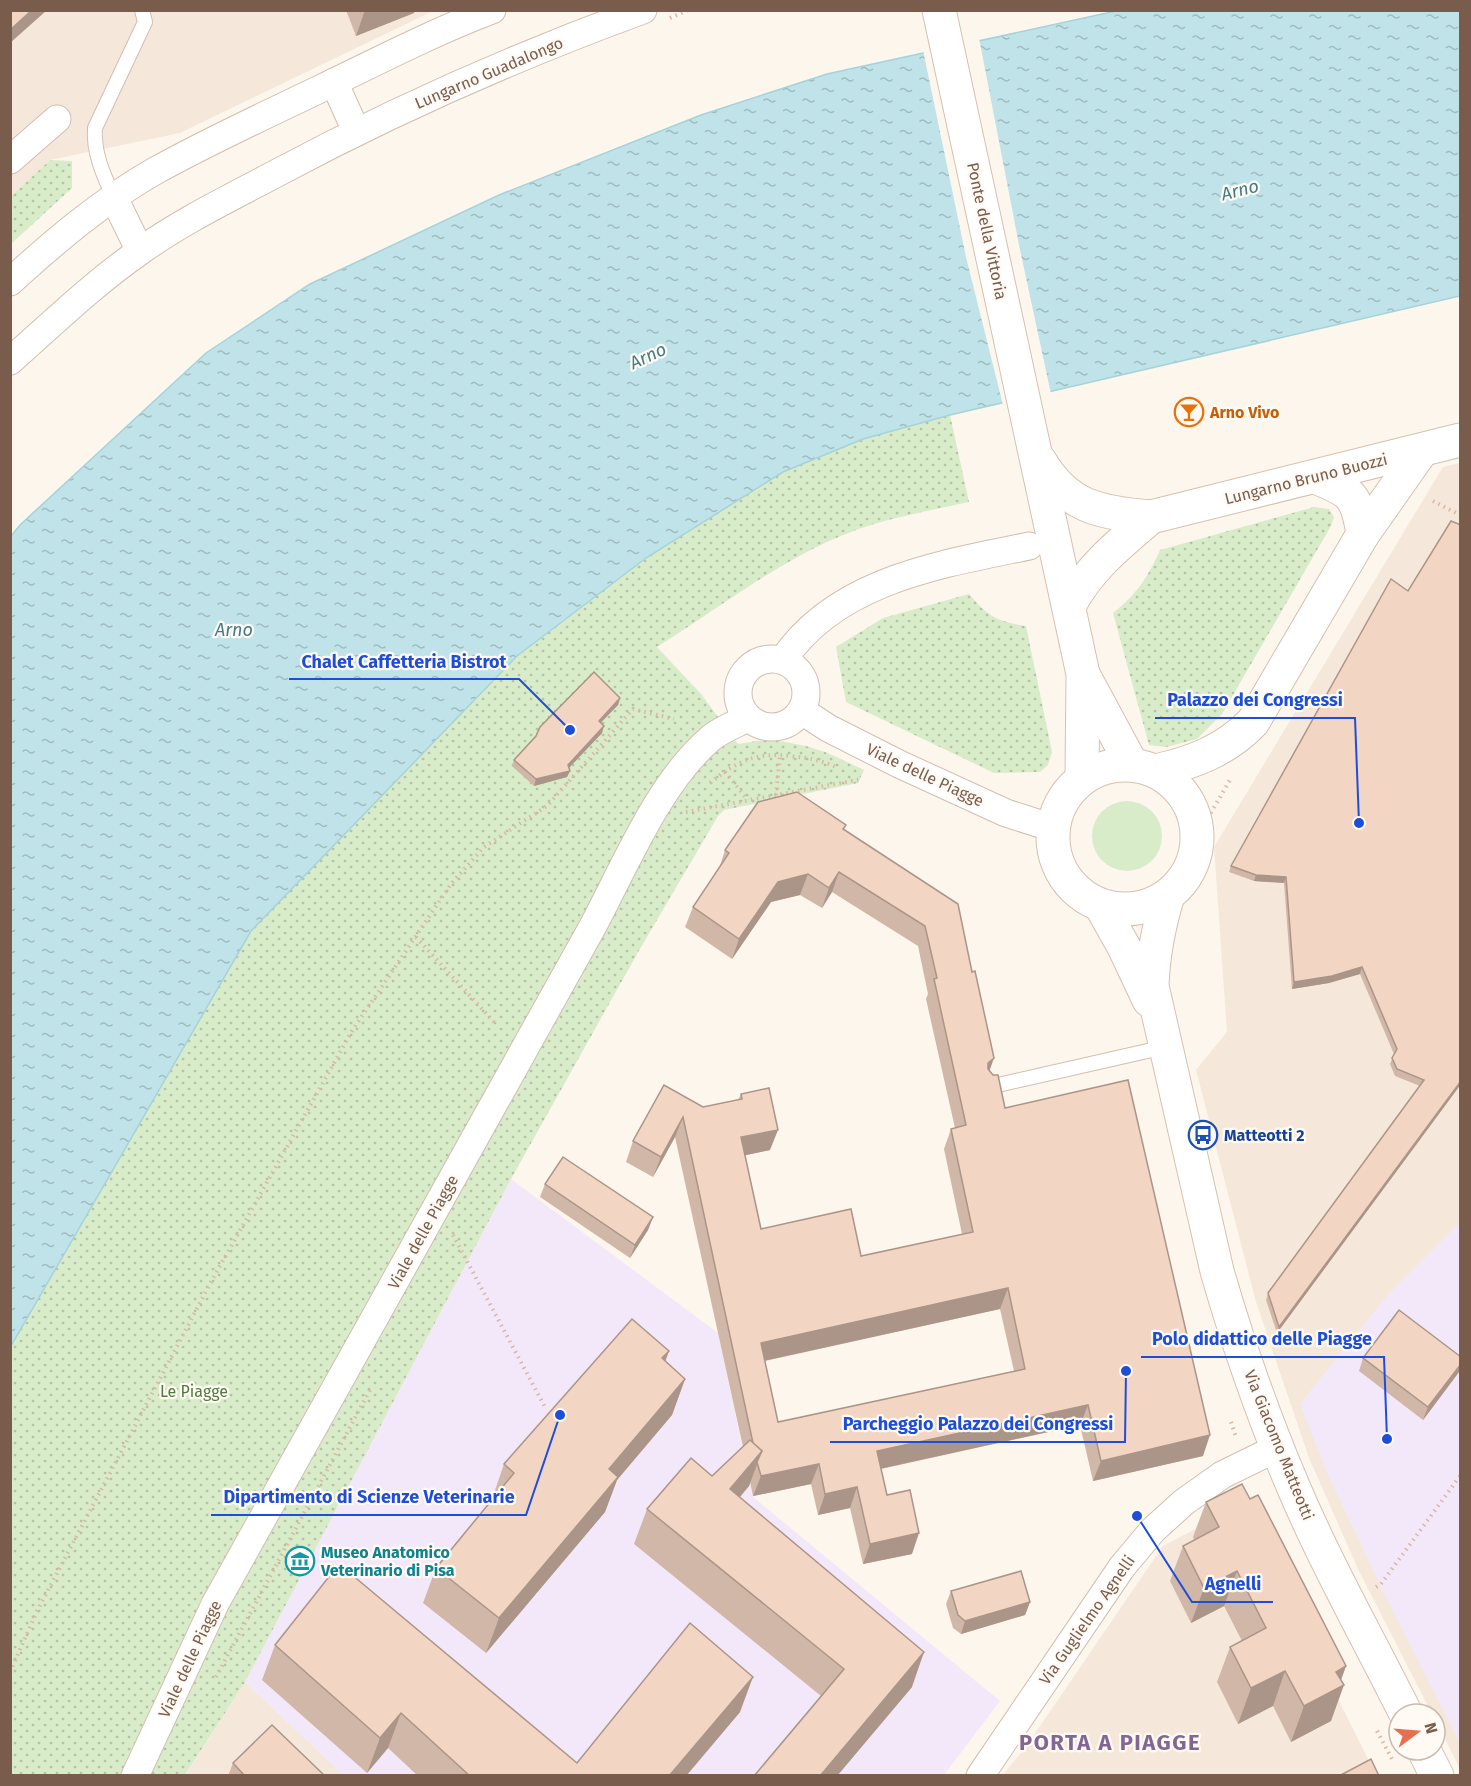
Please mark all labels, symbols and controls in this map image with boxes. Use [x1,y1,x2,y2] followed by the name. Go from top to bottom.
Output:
[412,33,566,113] street label: Lungarno Guadalongo
[963,161,1011,301] street label: Ponte della Vittoria
[1218,175,1261,206] water label: Arno
[625,338,670,374] water label: Arno
[1173,396,1205,428] bar icon: Arno Vivo
[1209,403,1279,422] place label: Arno Vivo
[1223,450,1389,508] street label: Lungarno Bruno Buozzi
[214,619,253,641] water label: Arno
[289,643,519,679] callout: Chalet Caffetteria Bistrot
[301,651,508,673] text: Chalet Caffetteria Bistrot
[1155,682,1355,718] callout: Palazzo dei Congressi
[1167,689,1343,711] text: Palazzo dei Congressi
[863,739,987,811] street label: Viale delle Piagge
[1187,1119,1219,1151] bus stop icon: Matteotti 2
[1224,1126,1305,1145] place label: Matteotti 2
[384,1172,462,1292] street label: Viale delle Piagge
[1141,1321,1384,1357] callout: Polo didattico delle Piagge
[1152,1328,1372,1350] text: Polo didattico delle Piagge
[1240,1367,1318,1523] street label: Via Giacomo Matteotti
[160,1382,228,1401] park label: Le Piagge
[830,1406,1125,1442] callout: Parcheggio Palazzo dei Congressi
[843,1413,1113,1435] text: Parcheggio Palazzo dei Congressi
[211,1479,526,1515] callout: Dipartimento di Scienze Veterinarie
[223,1486,515,1508] text: Dipartimento di Scienze Veterinarie
[320,1543,455,1580] place label: Museo Anatomico Veterinario di Pisa
[284,1545,316,1577] museum icon: Museo Anatomico Veterinario di Pisa
[1035,1552,1139,1688] street label: Via Guglielmo Agnelli
[1192,1566,1273,1602] callout: Agnelli
[1204,1573,1261,1595] text: Agnelli
[154,1597,226,1721] street label: Viale delle Piagge
[1387,1702,1447,1762] north arrow
[1420,1720,1442,1736] text: N
[1019,1729,1201,1756] district label: PORTA A PIAGGE

